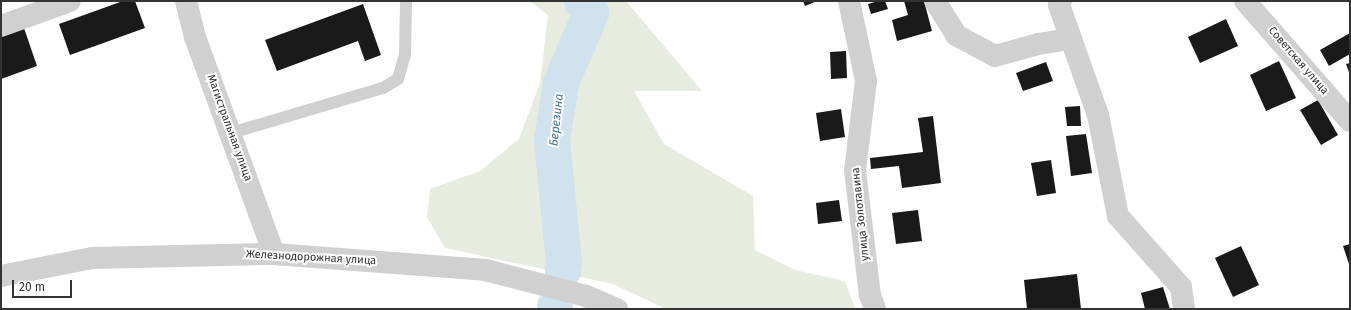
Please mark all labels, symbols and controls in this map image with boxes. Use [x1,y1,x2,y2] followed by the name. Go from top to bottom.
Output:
[1265,24,1331,98] street label: Советская улица
[204,73,254,183] street label: Магистральная улица
[547,93,567,147] water label: Березина
[850,167,872,261] street label: улица Золотавина
[245,248,377,268] street label: Железнодорожная улица
[14,272,74,298] scale bar
[19,280,45,294] text: 20 m

